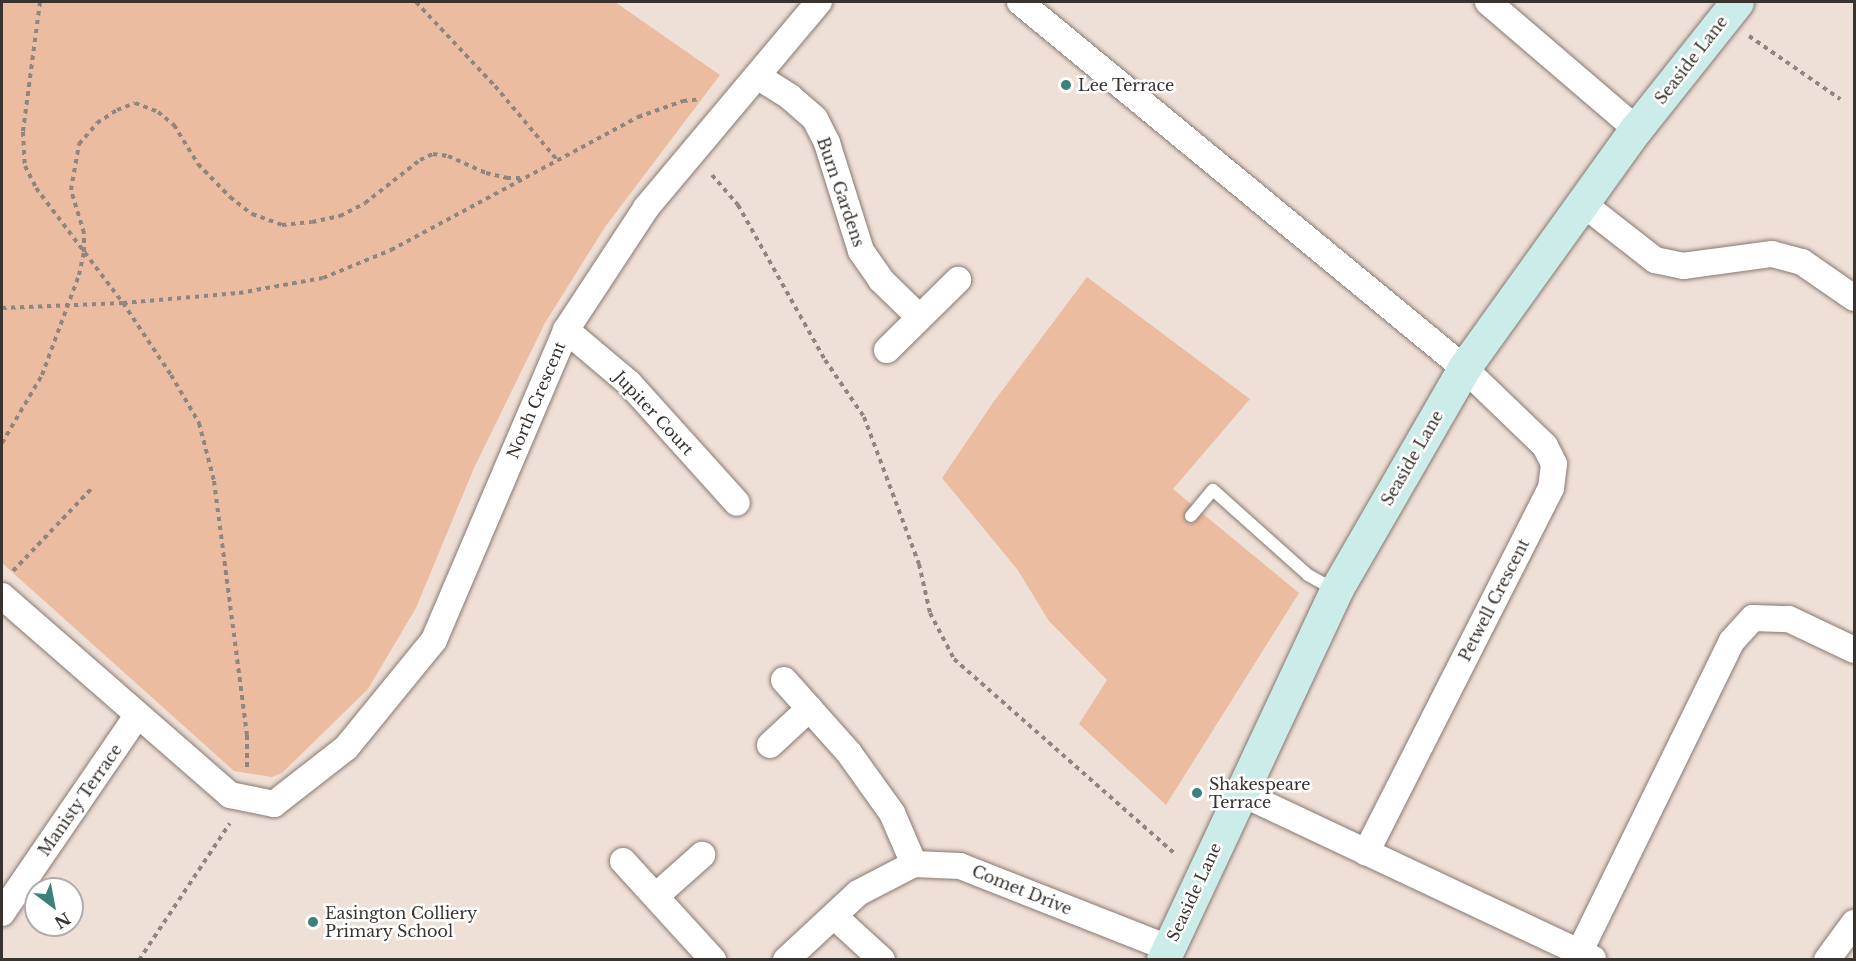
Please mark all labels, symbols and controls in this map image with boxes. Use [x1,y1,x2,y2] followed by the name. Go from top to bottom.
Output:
[1651,12,1731,108] street label: Seaside Lane
[1078,75,1175,95] place label: Lee Terrace
[1059,78,1073,92] marker: Lee Terrace
[813,135,869,249] street label: Burn Gardens
[503,339,569,461] street label: North Crescent
[610,367,698,459] street label: Jupiter Court
[1377,407,1447,509] street label: Seaside Lane
[1455,536,1533,664] street label: Petwell Crescent
[34,740,126,860] street label: Manisty Terrace
[1209,774,1310,812] place label: Shakespeare Terrace
[1190,786,1204,800] marker: Shakespeare Terrace
[1163,840,1225,944] street label: Seaside Lane
[969,861,1075,919] street label: Comet Drive
[24,877,84,937] north arrow
[325,903,477,941] place label: Easington Colliery Primary School
[51,908,74,933] text: N
[306,915,320,929] marker: Easington Colliery Primary School

